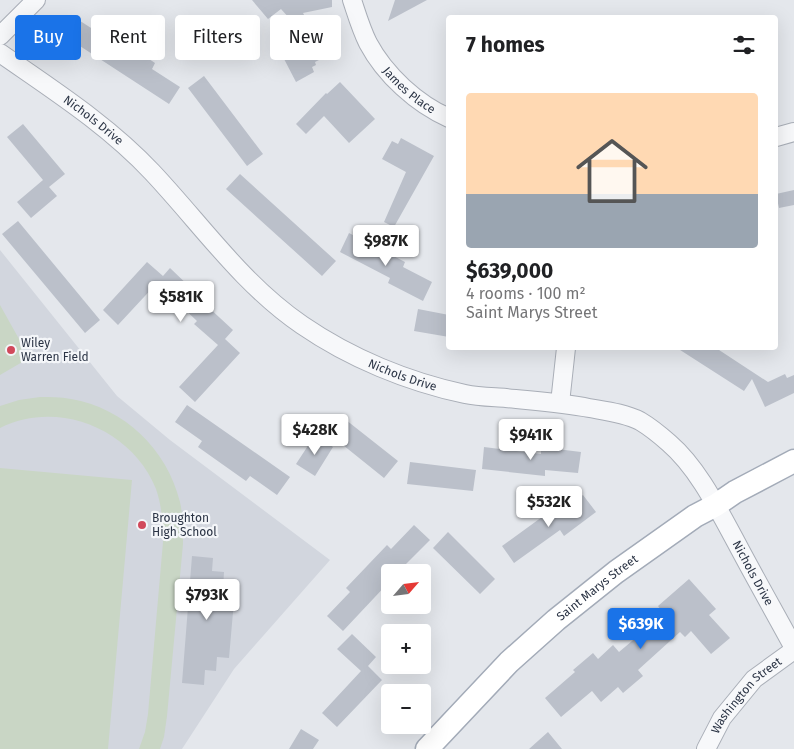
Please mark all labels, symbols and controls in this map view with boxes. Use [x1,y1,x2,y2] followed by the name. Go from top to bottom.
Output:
[15,15,81,60] chip: Buy
[91,15,165,60] chip: Rent
[175,15,260,60] chip: Filters
[270,15,341,60] chip: New
[730,31,758,59] icon: filters
[466,32,545,58] text: 7 homes
[380,64,438,116] street label: James Place
[61,92,126,148] street label: Nichols Drive
[567,126,657,216] icon: home
[351,224,421,267] pin: $987K
[364,231,408,250] text: $987K
[466,258,553,284] text: $639,000
[146,280,216,323] pin: $581K
[466,284,586,303] text: 4 rooms · 100 m²
[159,287,203,306] text: $581K
[466,303,598,322] text: Saint Marys Street
[21,336,89,364] place label: Wiley Warren Field
[5,344,17,356] marker: Wiley Warren Field
[366,356,438,394] street label: Nichols Drive
[280,414,350,456] pin: $428K
[496,418,566,461] pin: $941K
[292,420,338,439] text: $428K
[510,425,552,444] text: $941K
[514,486,584,528] pin: $532K
[527,492,571,511] text: $532K
[152,511,217,539] place label: Broughton High School
[136,519,148,531] marker: Broughton High School
[730,538,776,608] street label: Nichols Drive
[554,551,641,624] street label: Saint Marys Street
[381,564,431,614] north arrow
[381,564,431,734] map controls
[172,578,242,621] pin: $793K
[186,585,228,604] text: $793K
[606,608,676,650] pin: $639K
[619,614,663,633] text: $639K
[381,624,431,674] button: +
[708,654,785,736] street label: Washington Street
[381,684,431,734] button: −

